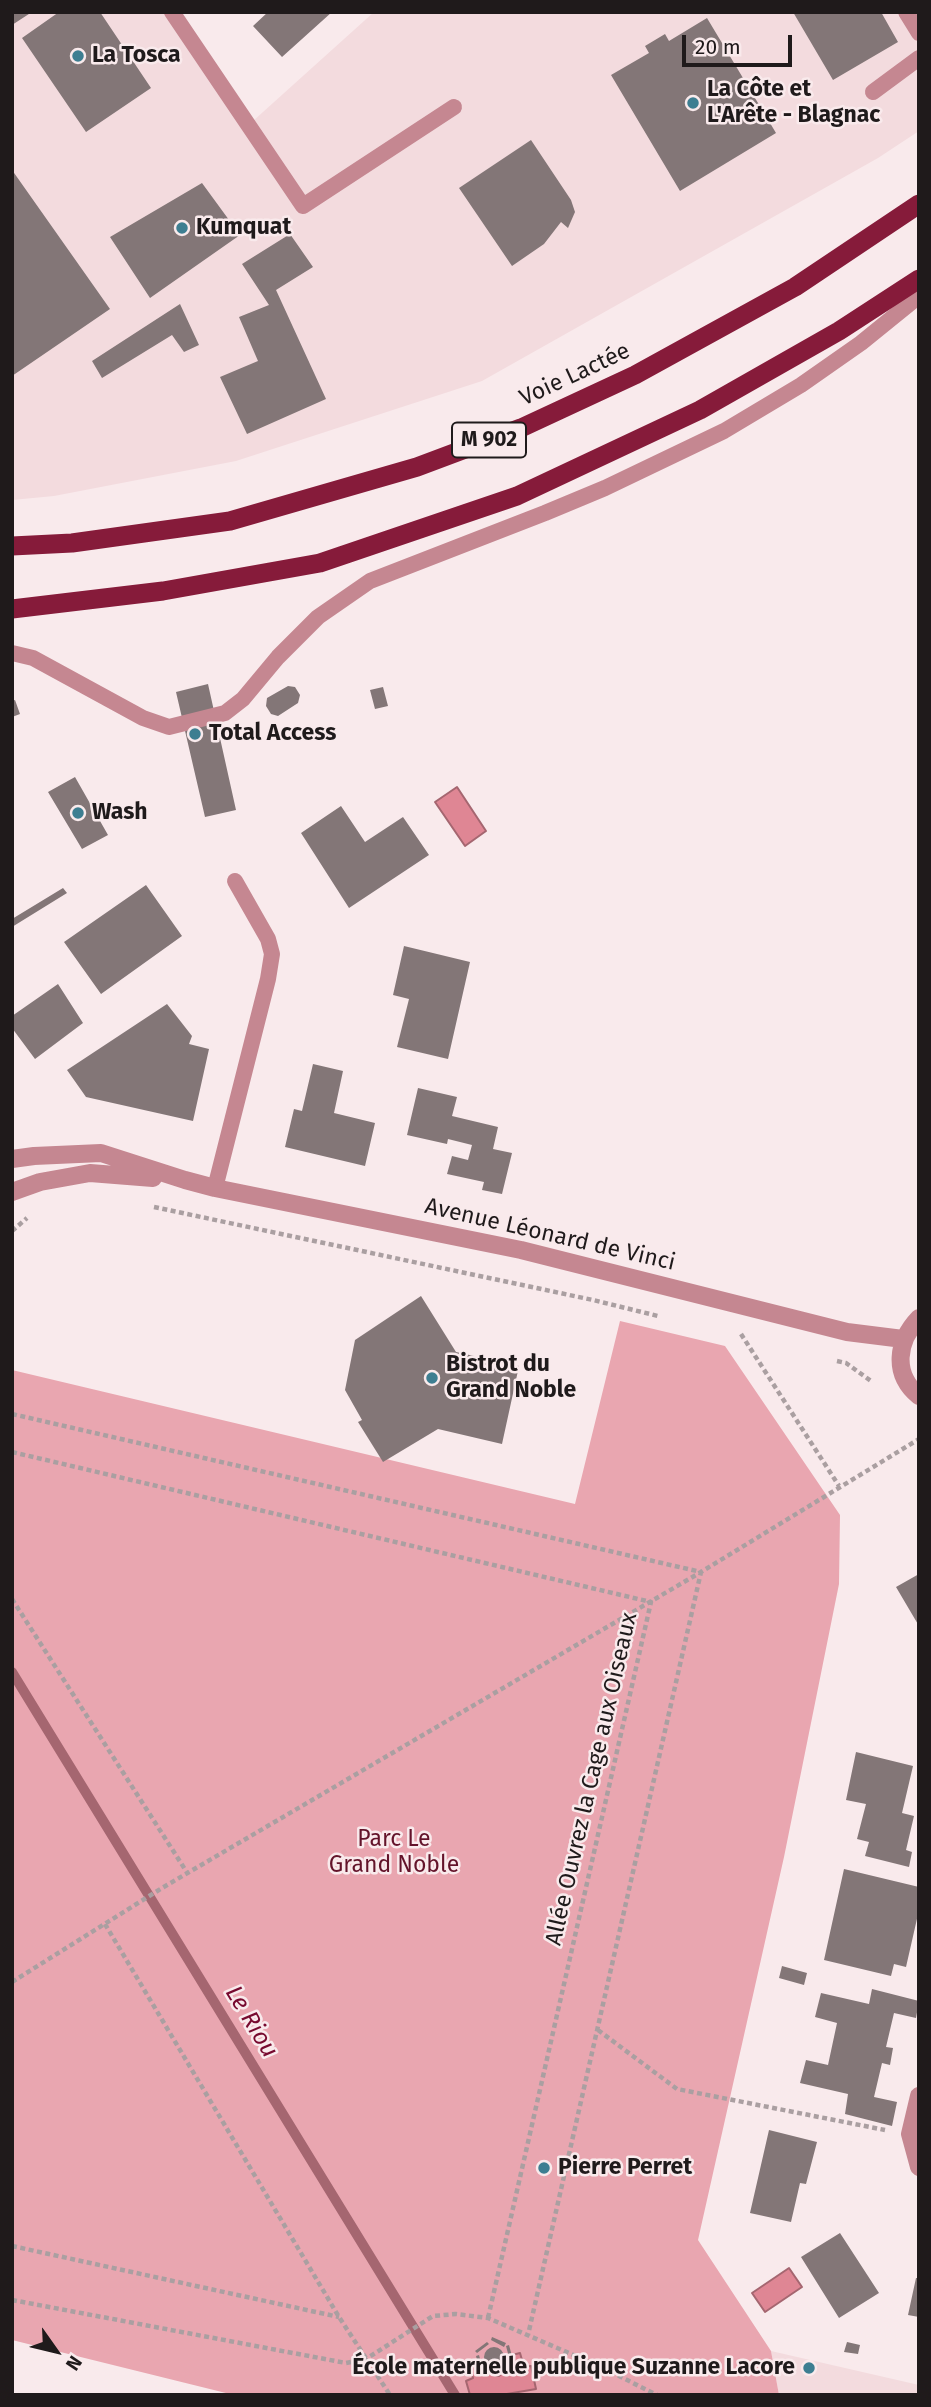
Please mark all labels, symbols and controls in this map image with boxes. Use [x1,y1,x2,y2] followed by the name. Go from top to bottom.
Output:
[686,21,796,65] scale bar
[695,34,741,60] text: 20 m
[92,42,181,70] place label: La Tosca
[70,48,86,64] marker: La Tosca
[707,76,880,130] place label: La Côte et L'Arête - Blagnac
[685,95,701,111] marker: La Côte et L'Arête - Blagnac
[196,214,291,242] place label: Kumquat
[174,220,190,236] marker: Kumquat
[515,337,635,413] street label: Voie Lactée
[452,422,526,458] road number: M 902
[209,720,336,748] place label: Total Access
[187,726,203,742] marker: Total Access
[92,799,148,827] place label: Wash
[70,805,86,821] marker: Wash
[422,1193,678,1277] street label: Avenue Léonard de Vinci
[446,1351,576,1405] place label: Bistrot du Grand Noble
[424,1370,440,1386] marker: Bistrot du Grand Noble
[540,1610,644,1948] street label: Allée Ouvrez la Cage aux Oiseaux
[329,1826,459,1880] park label: Parc Le Grand Noble
[218,1981,284,2063] water label: Le Riou
[558,2154,692,2182] place label: Pierre Perret
[536,2160,552,2176] marker: Pierre Perret
[21,2316,91,2386] north arrow
[61,2351,87,2375] text: N
[352,2354,795,2382] place label: École maternelle publique Suzanne Lacore
[801,2360,817,2376] marker: École maternelle publique Suzanne Lacore

